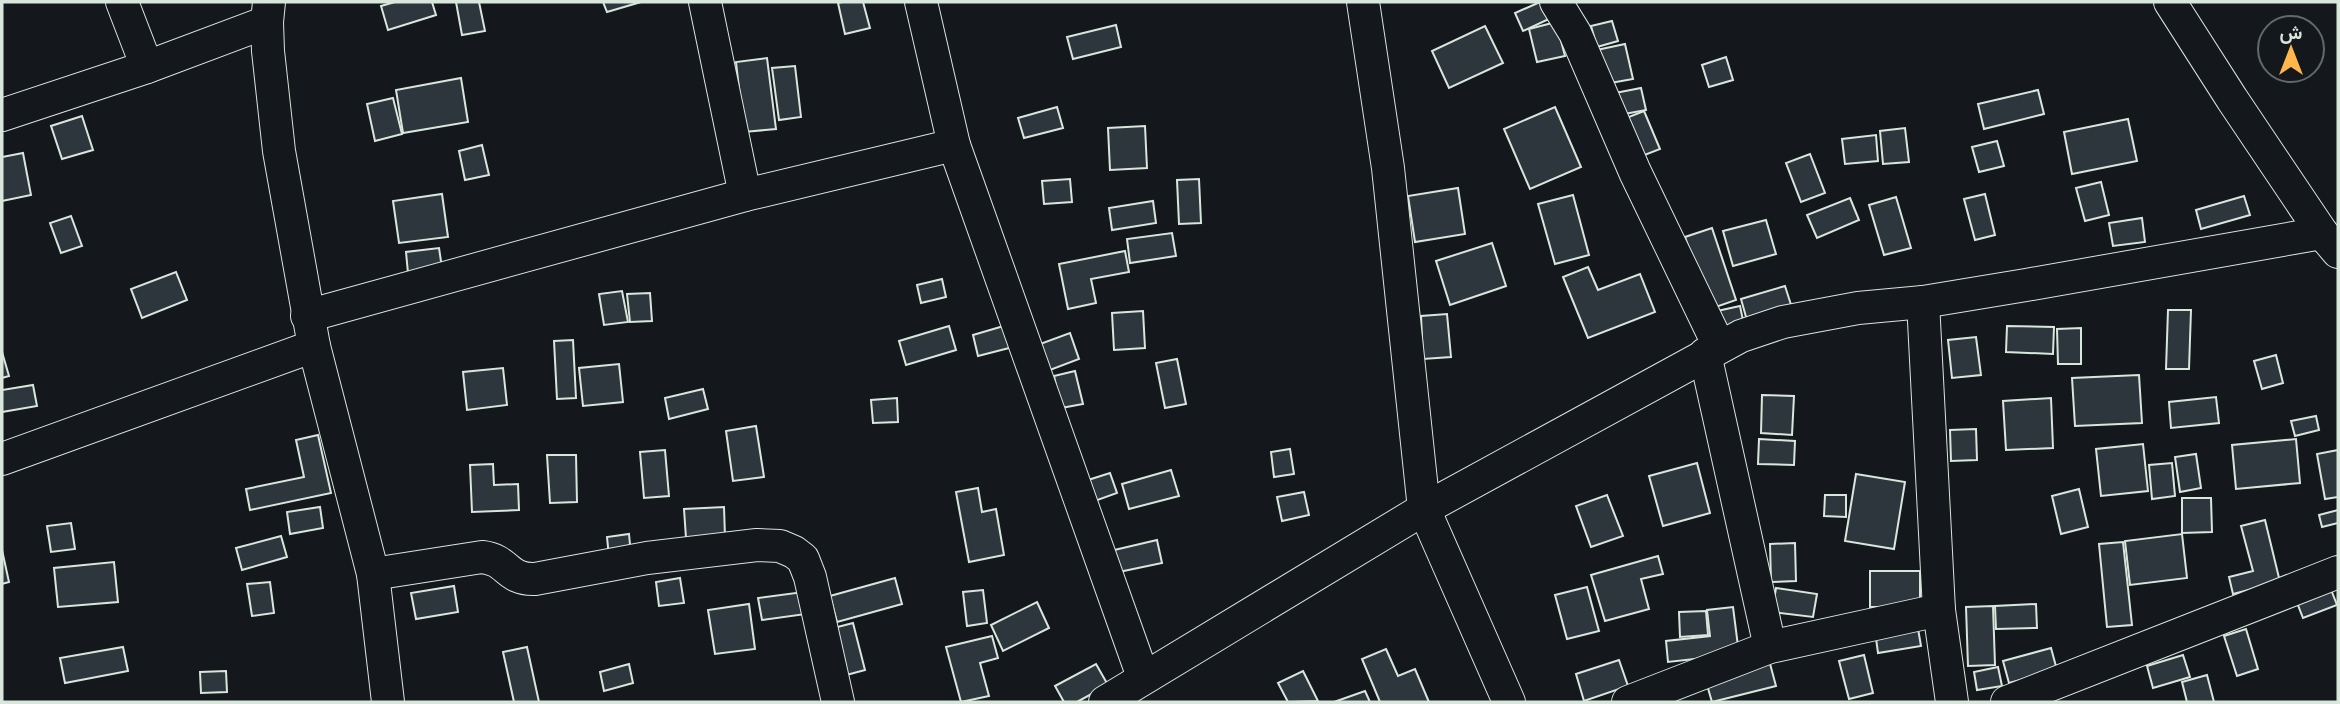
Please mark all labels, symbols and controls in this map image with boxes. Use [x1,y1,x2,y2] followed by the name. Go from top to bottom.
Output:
[2256,14,2326,84] north arrow
[2280,19,2303,45] text: ش

